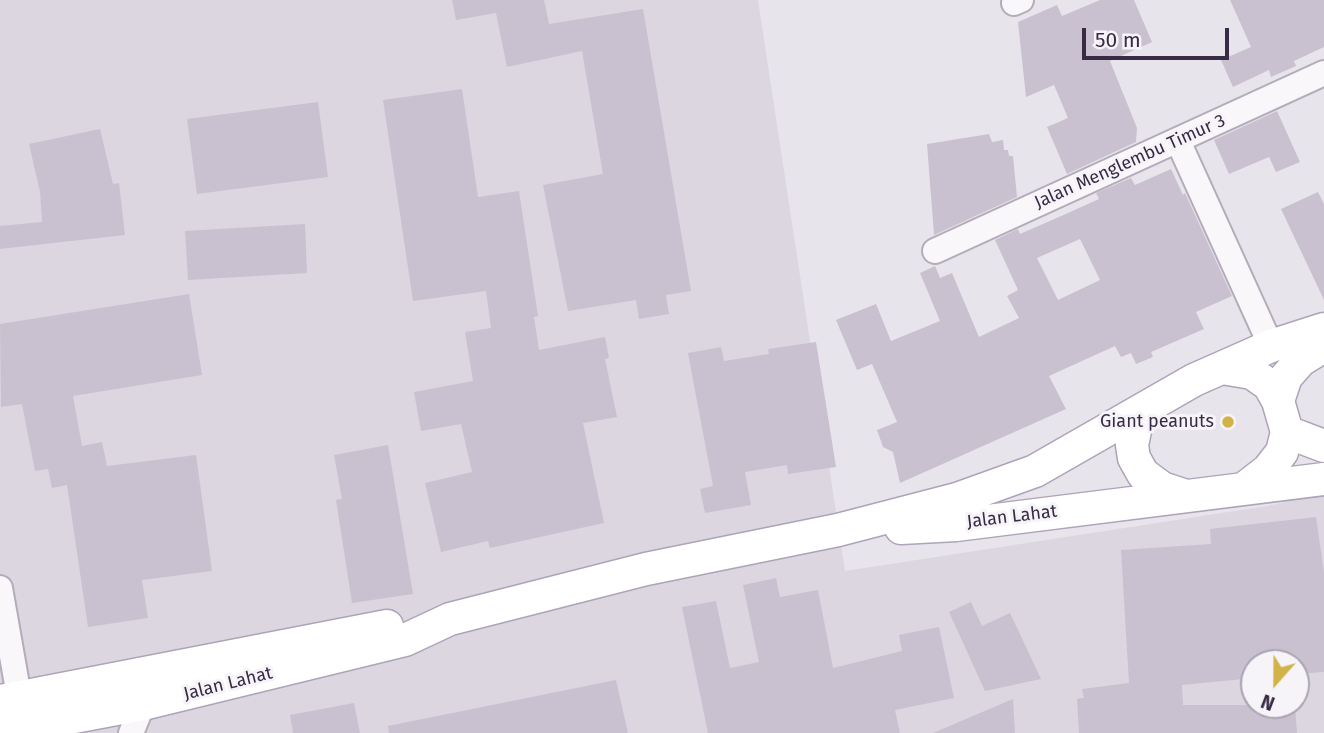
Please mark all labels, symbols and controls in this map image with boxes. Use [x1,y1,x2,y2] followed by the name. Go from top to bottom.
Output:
[1086,14,1233,58] scale bar
[1095,27,1141,53] text: 50 m
[1031,110,1229,214] street label: Jalan Menglembu Timur 3
[1100,411,1214,433] place label: Giant peanuts
[1220,414,1236,430] marker: Giant peanuts
[966,501,1058,533] street label: Jalan Lahat
[1240,649,1310,719] north arrow
[181,663,275,705] street label: Jalan Lahat
[1258,689,1278,715] text: N

